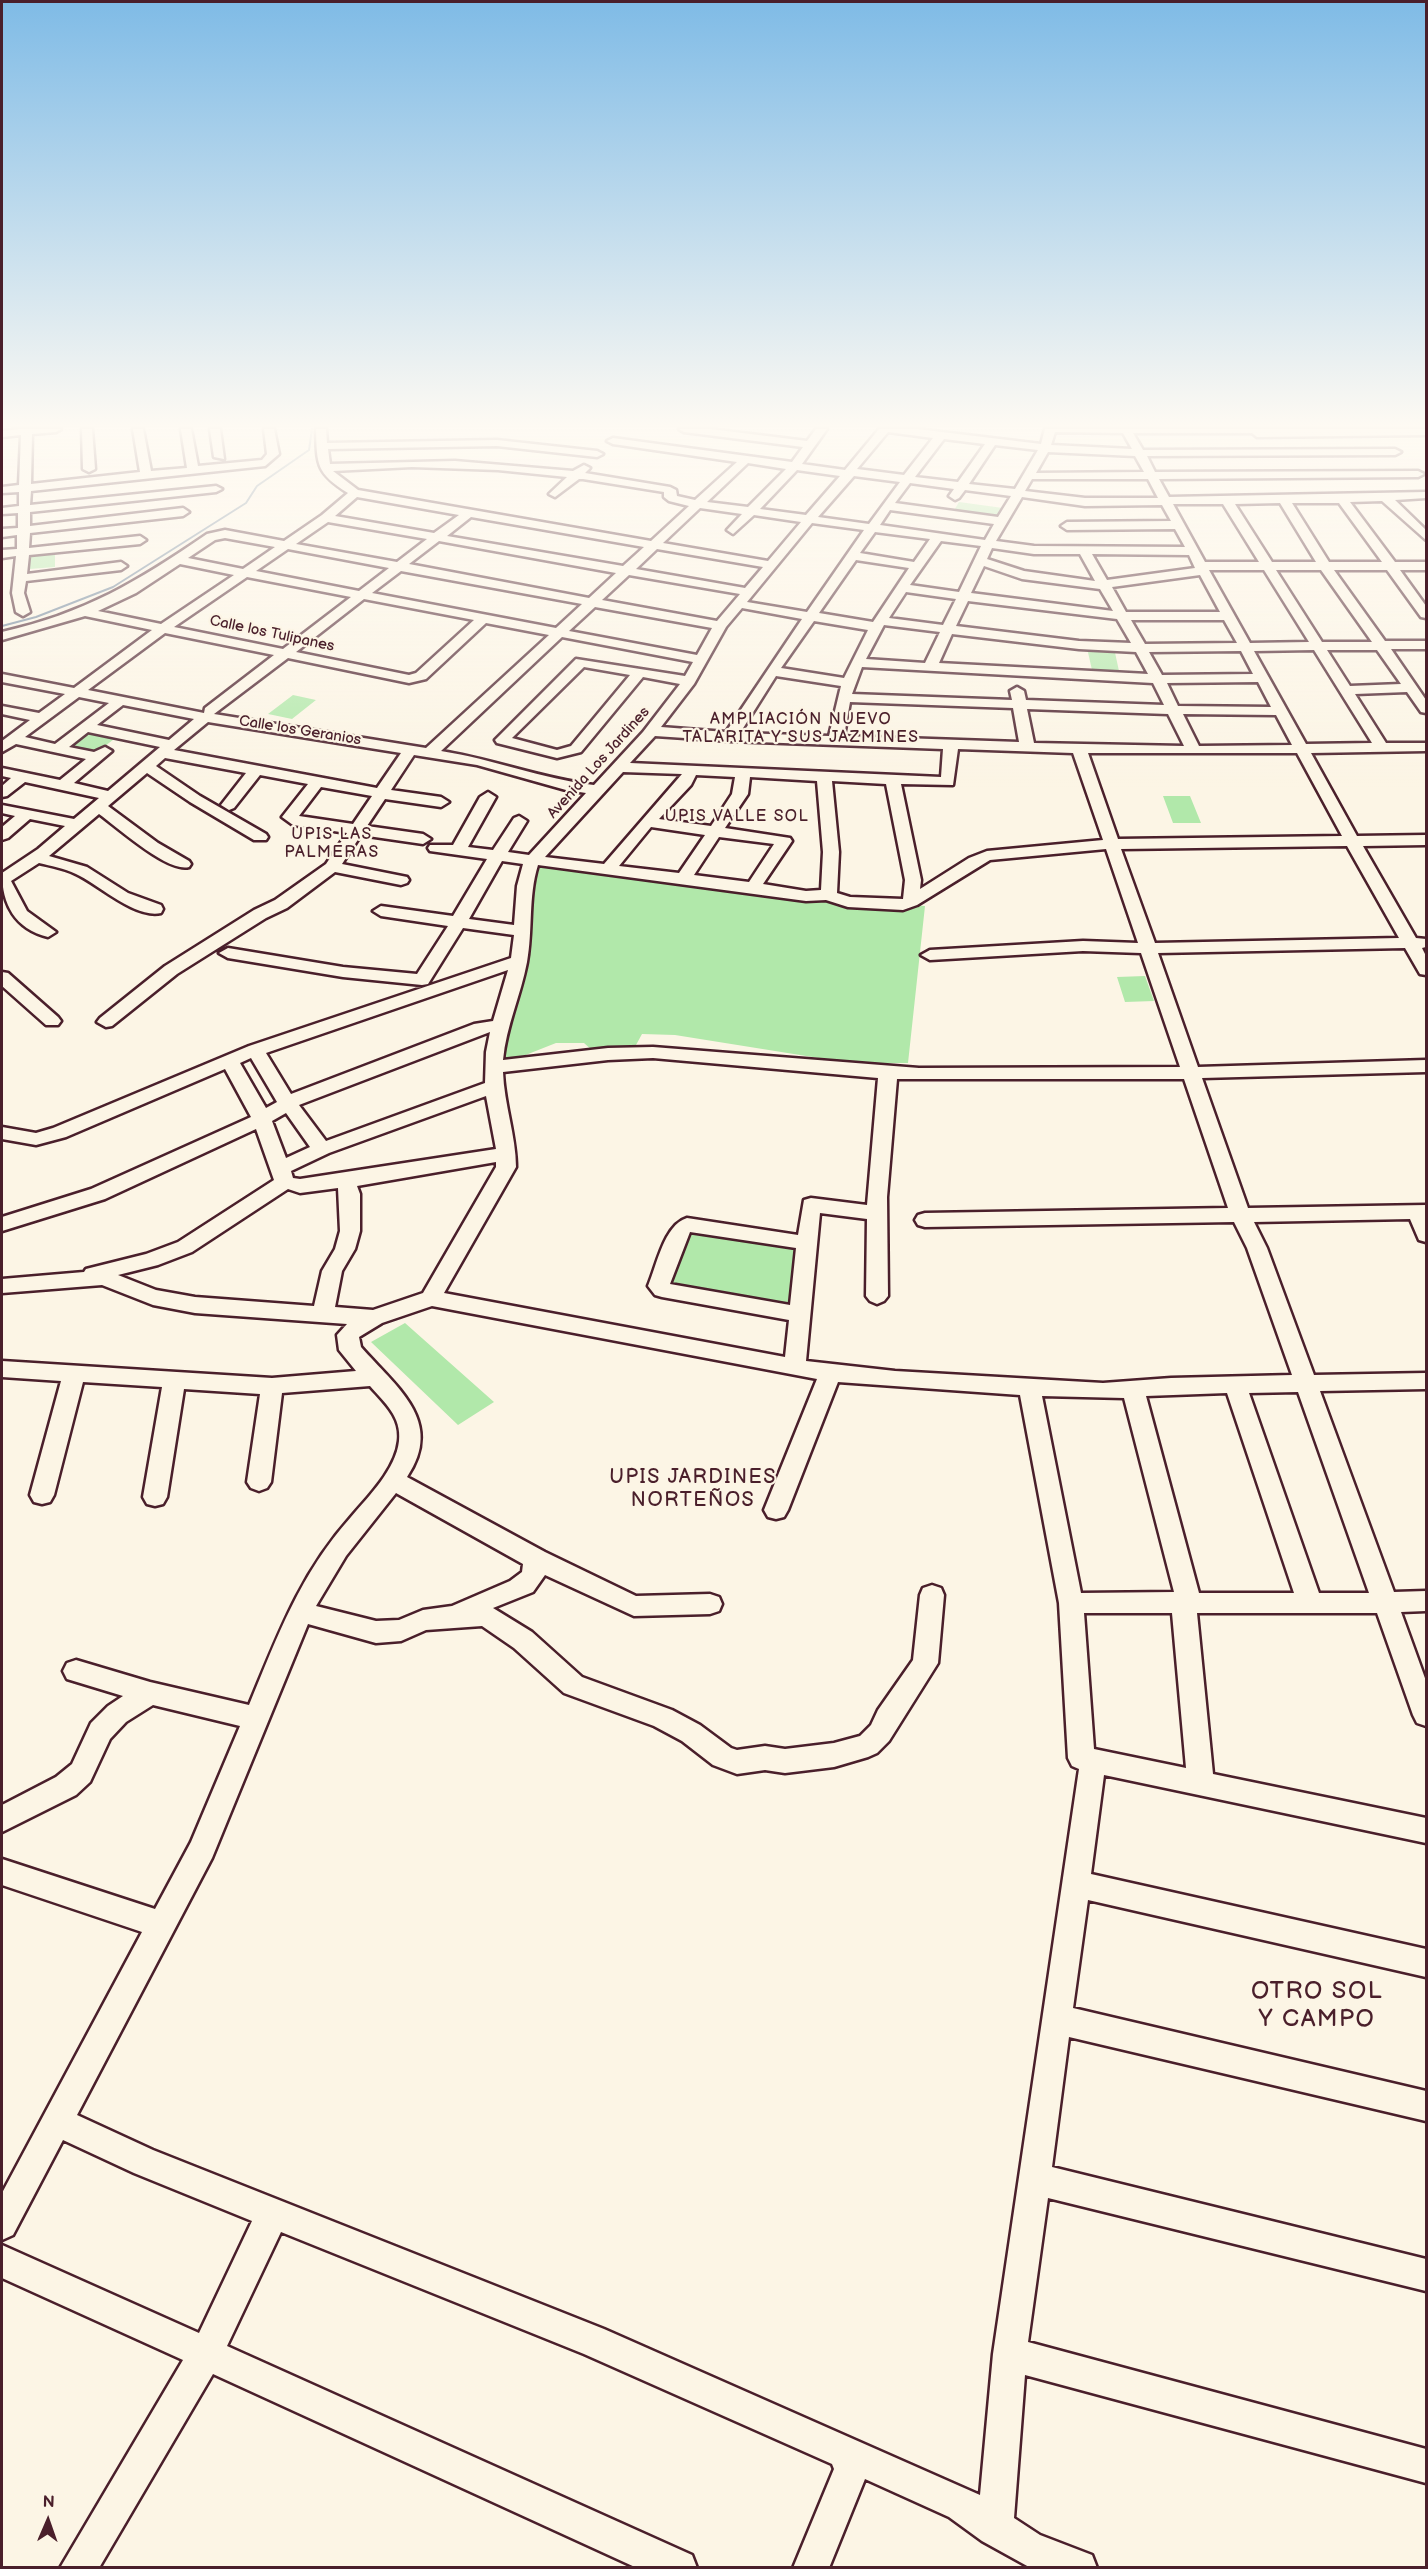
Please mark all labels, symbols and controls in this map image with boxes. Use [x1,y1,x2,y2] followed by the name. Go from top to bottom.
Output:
[208,612,336,656] street label: Calle los Tulipanes
[544,703,654,823] street label: Avenida Los Jardines
[683,710,919,748] district label: AMPLIACIÓN NUEVO TALARITA Y SUS JAZMINES
[238,712,362,750] street label: Calle los Geranios
[665,807,809,827] district label: UPIS VALLE SOL
[284,825,380,863] district label: UPIS LAS PALMERAS
[609,1466,777,1513] district label: UPIS JARDINES NORTEÑOS
[1251,1978,1383,2034] district label: OTRO SOL Y CAMPO
[18,2491,78,2551] north arrow
[42,2493,55,2512] text: N

